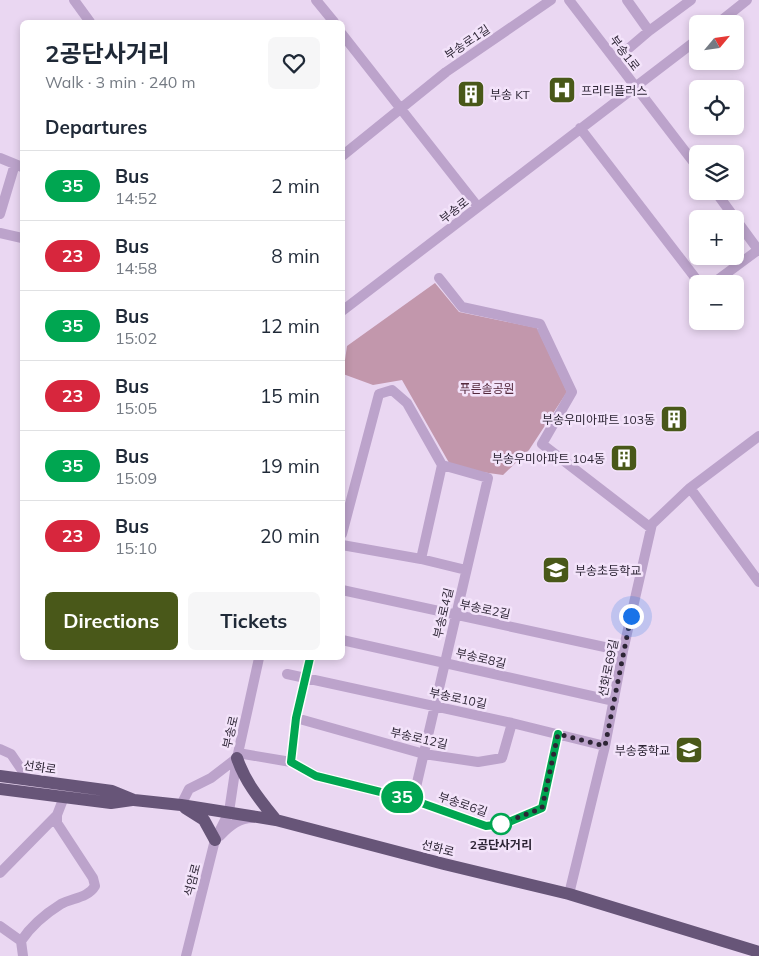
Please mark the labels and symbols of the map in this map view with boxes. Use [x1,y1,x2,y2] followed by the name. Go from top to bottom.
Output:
[689,15,744,70] north arrow
[442,21,492,63] street label: 부송로1길
[607,32,643,74] street label: 부송1로
[547,75,577,105] hospital icon: 프리티플러스
[456,79,486,109] building icon: 부송 KT
[581,83,647,98] place label: 프리티플러스
[490,87,530,102] place label: 부송 KT
[436,194,472,226] street label: 부송로
[459,381,515,396] park label: 푸른솔공원
[659,404,689,434] building icon: 부송우미아파트 103동
[542,412,655,427] place label: 부송우미아파트 103동
[609,443,639,473] building icon: 부송우미아파트 104동
[492,451,605,466] place label: 부송우미아파트 104동
[541,555,571,585] school or university icon: 부송초등학교
[575,563,641,578] place label: 부송초등학교
[430,586,456,640] street label: 부송로4길
[458,596,512,622] street label: 부송로2길
[619,604,644,629] your location
[595,638,621,698] street label: 선화로69길
[454,645,508,671] street label: 부송로8길
[428,685,488,711] street label: 부송로10길
[219,714,241,750] street label: 부송로
[389,724,449,752] street label: 부송로12길
[674,735,704,765] school or university icon: 부송중학교
[615,743,670,758] place label: 부송중학교
[23,757,57,777] street label: 선화로
[380,781,424,813] line badge: 35
[436,789,490,819] street label: 부송로6길
[490,813,512,835] marker: 2공단사거리
[420,837,456,859] street label: 선화로
[470,837,532,852] place label: 2공단사거리
[181,862,203,898] street label: 석암로

